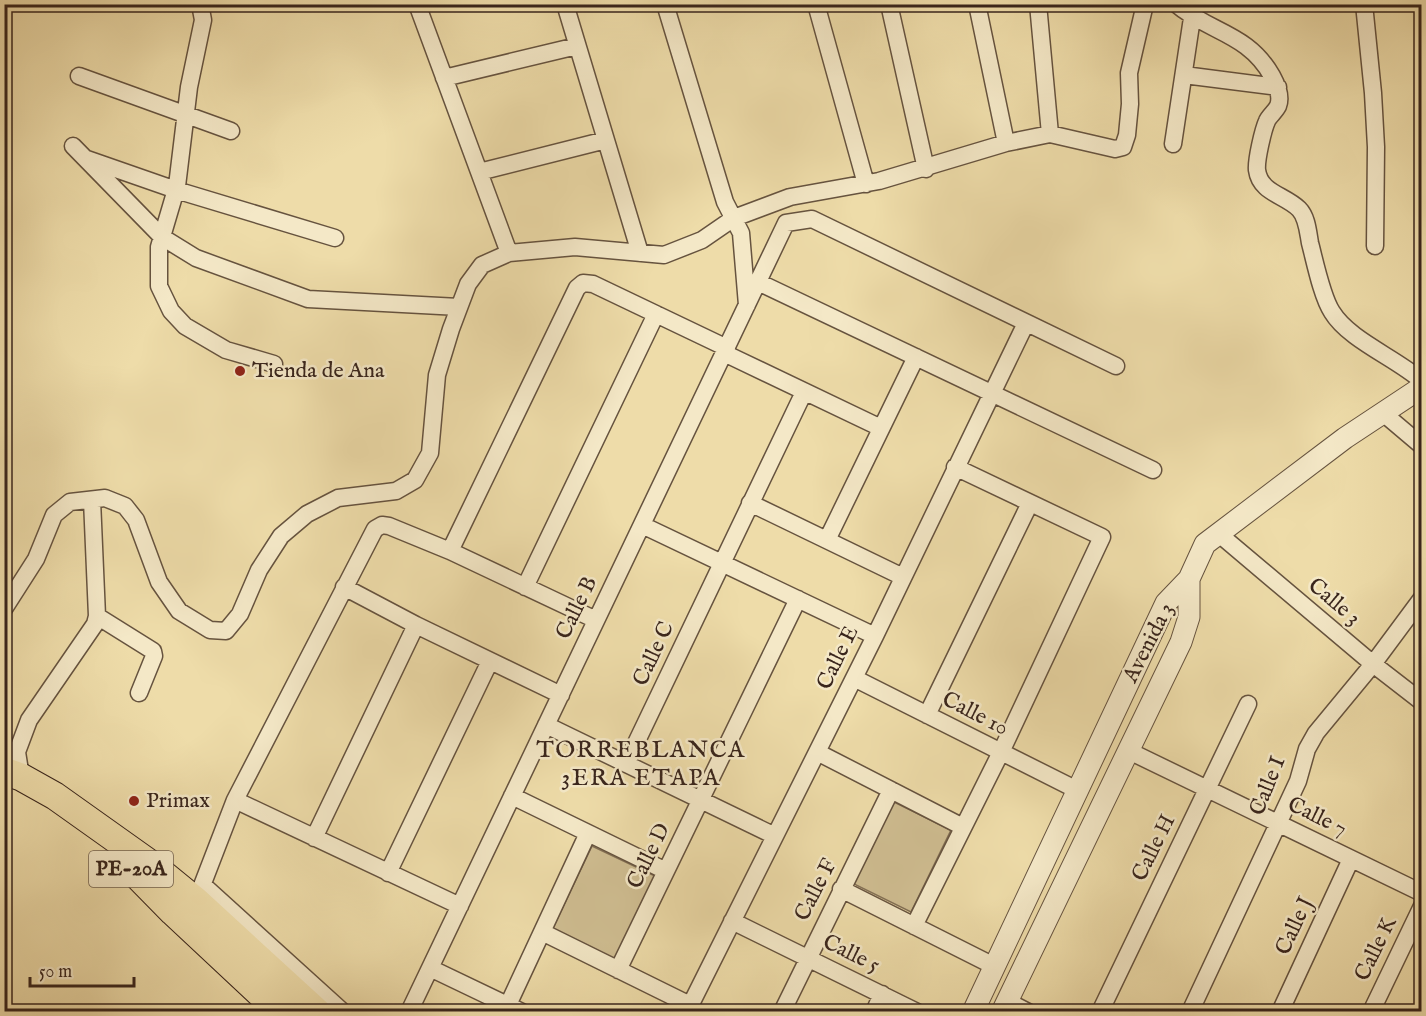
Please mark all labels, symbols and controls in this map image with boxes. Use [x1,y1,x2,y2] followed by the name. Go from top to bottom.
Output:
[252,357,385,385] place label: Tienda de Ana
[233,364,247,378] marker: Tienda de Ana
[550,572,604,644] street label: Calle B
[1302,572,1366,632] street label: Calle 3
[1117,598,1181,689] street label: Avenida 3
[627,617,681,691] street label: Calle C
[811,622,865,694] street label: Calle E
[937,685,1013,743] street label: Calle 10
[536,735,746,794] district label: TORREBLANCA 3ERA ETAPA
[1243,752,1293,820] street label: Calle I
[146,787,210,815] place label: Primax
[1283,791,1351,843] street label: Calle 7
[127,794,141,808] marker: Primax
[1126,810,1182,886] street label: Calle H
[621,819,677,893] street label: Calle D
[89,851,173,887] road number: PE-20A
[789,854,843,926] street label: Calle F
[1269,892,1321,960] street label: Calle J
[1349,911,1404,986] street label: Calle K
[818,928,884,980] street label: Calle 5
[30,950,134,988] scale bar
[39,961,72,984] text: 50 m

